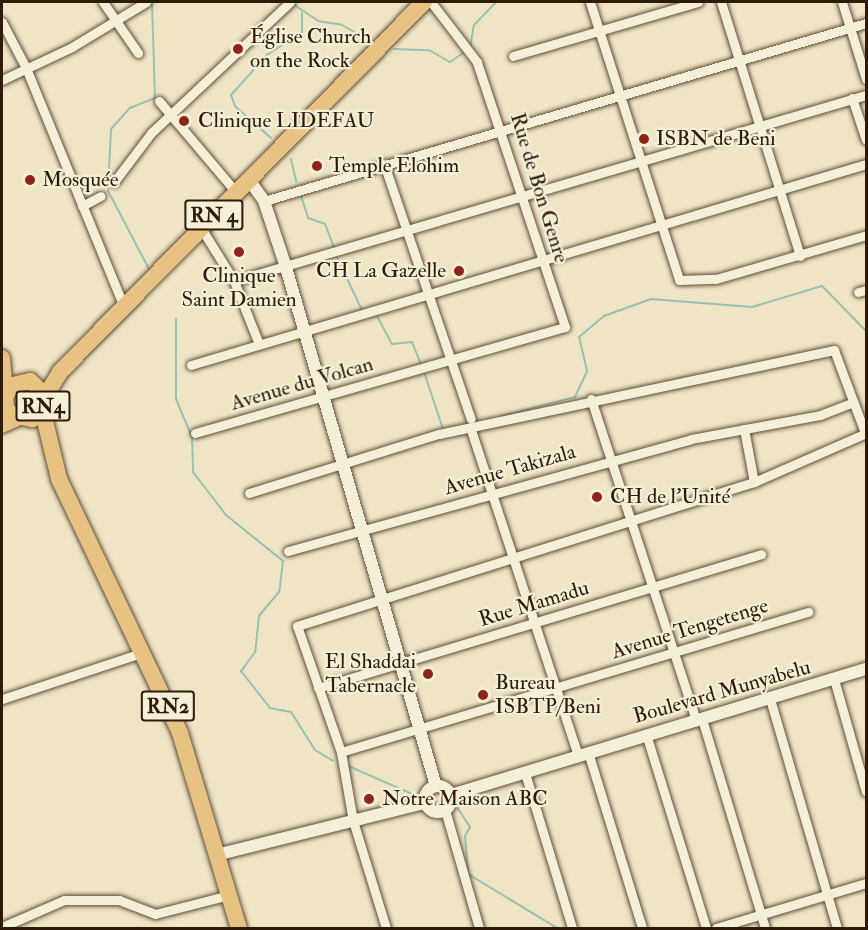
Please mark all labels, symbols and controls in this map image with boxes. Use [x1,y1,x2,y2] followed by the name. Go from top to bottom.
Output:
[250,24,371,74] place label: Église Church on the Rock
[231,42,245,56] marker: Église Church on the Rock
[198,108,374,134] place label: Clinique LIDEFAU
[504,110,574,266] street label: Rue de Bon Genre
[175,112,193,130] marker: Clinique LIDEFAU
[656,126,776,152] place label: ISBN de Beni
[637,132,651,146] marker: ISBN de Beni
[329,153,459,179] place label: Temple Elohim
[310,159,324,173] marker: Temple Elohim
[42,167,119,193] place label: Mosquée
[23,173,37,187] marker: Mosquée
[184,198,244,232] road number: RN 4
[230,243,248,261] marker: Clinique Saint Damien
[316,258,446,284] place label: CH La Gazelle
[450,262,468,280] marker: CH La Gazelle
[182,263,296,313] place label: Clinique Saint Damien
[228,352,376,416] street label: Avenue du Volcan
[15,389,72,423] road number: RN4
[441,439,579,501] street label: Avenue Takizala
[610,484,730,510] place label: CH de l'Unité
[588,488,606,506] marker: CH de l'Unité
[476,575,592,633] street label: Rue Mamadu
[609,593,771,665] street label: Avenue Tengetenge
[325,649,416,699] place label: El Shaddai Tabernacle
[630,655,814,729] street label: Boulevard Munyabelu
[421,667,435,681] marker: El Shaddai Tabernacle
[495,670,601,720] place label: Bureau ISBTP/Beni
[476,688,490,702] marker: Bureau ISBTP/Beni
[140,689,196,723] road number: RN2
[382,786,548,812] place label: Notre Maison ABC
[360,790,378,808] marker: Notre Maison ABC

